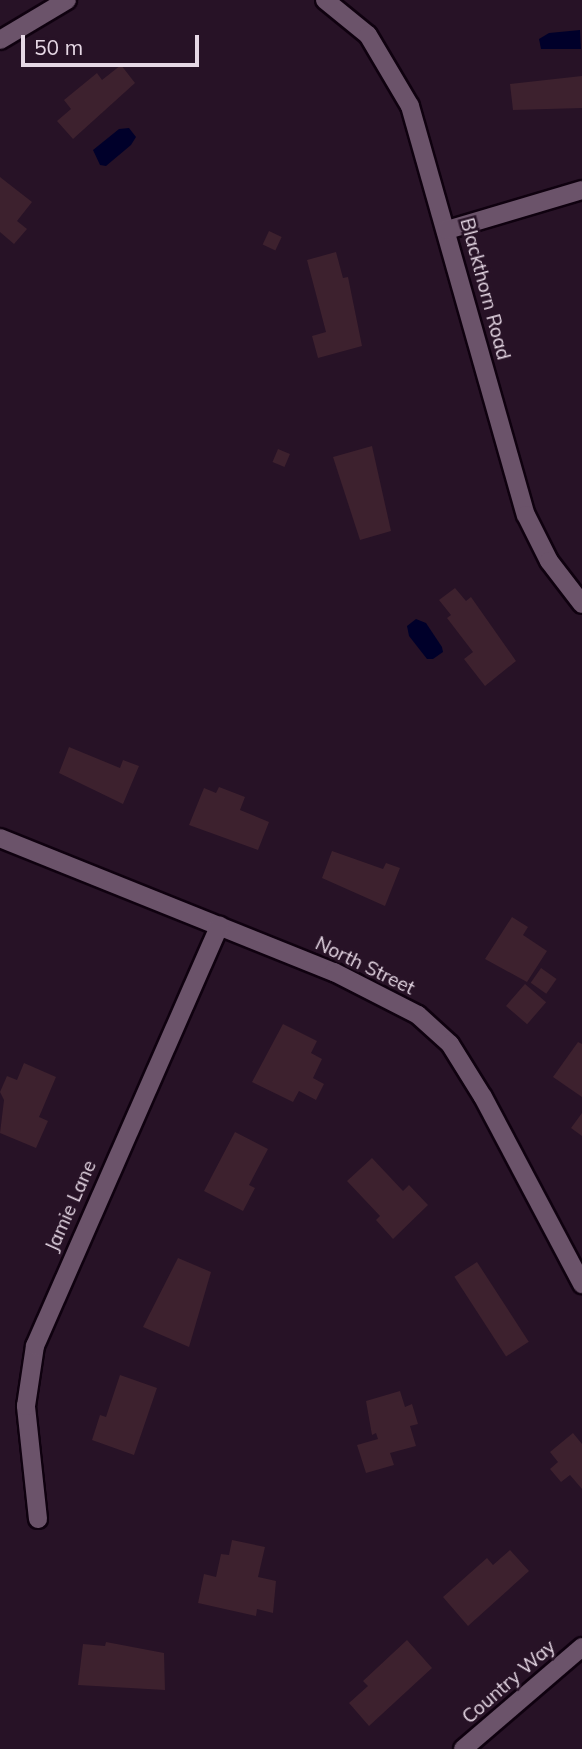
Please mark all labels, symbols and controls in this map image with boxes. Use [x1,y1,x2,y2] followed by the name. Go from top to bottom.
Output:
[24,21,203,65] scale bar
[34,34,83,60] text: 50 m
[455,216,515,362] street label: Blackthorn Road
[312,932,418,1000] street label: North Street
[41,1157,101,1255] street label: Jamie Lane
[458,1635,560,1729] street label: Country Way

